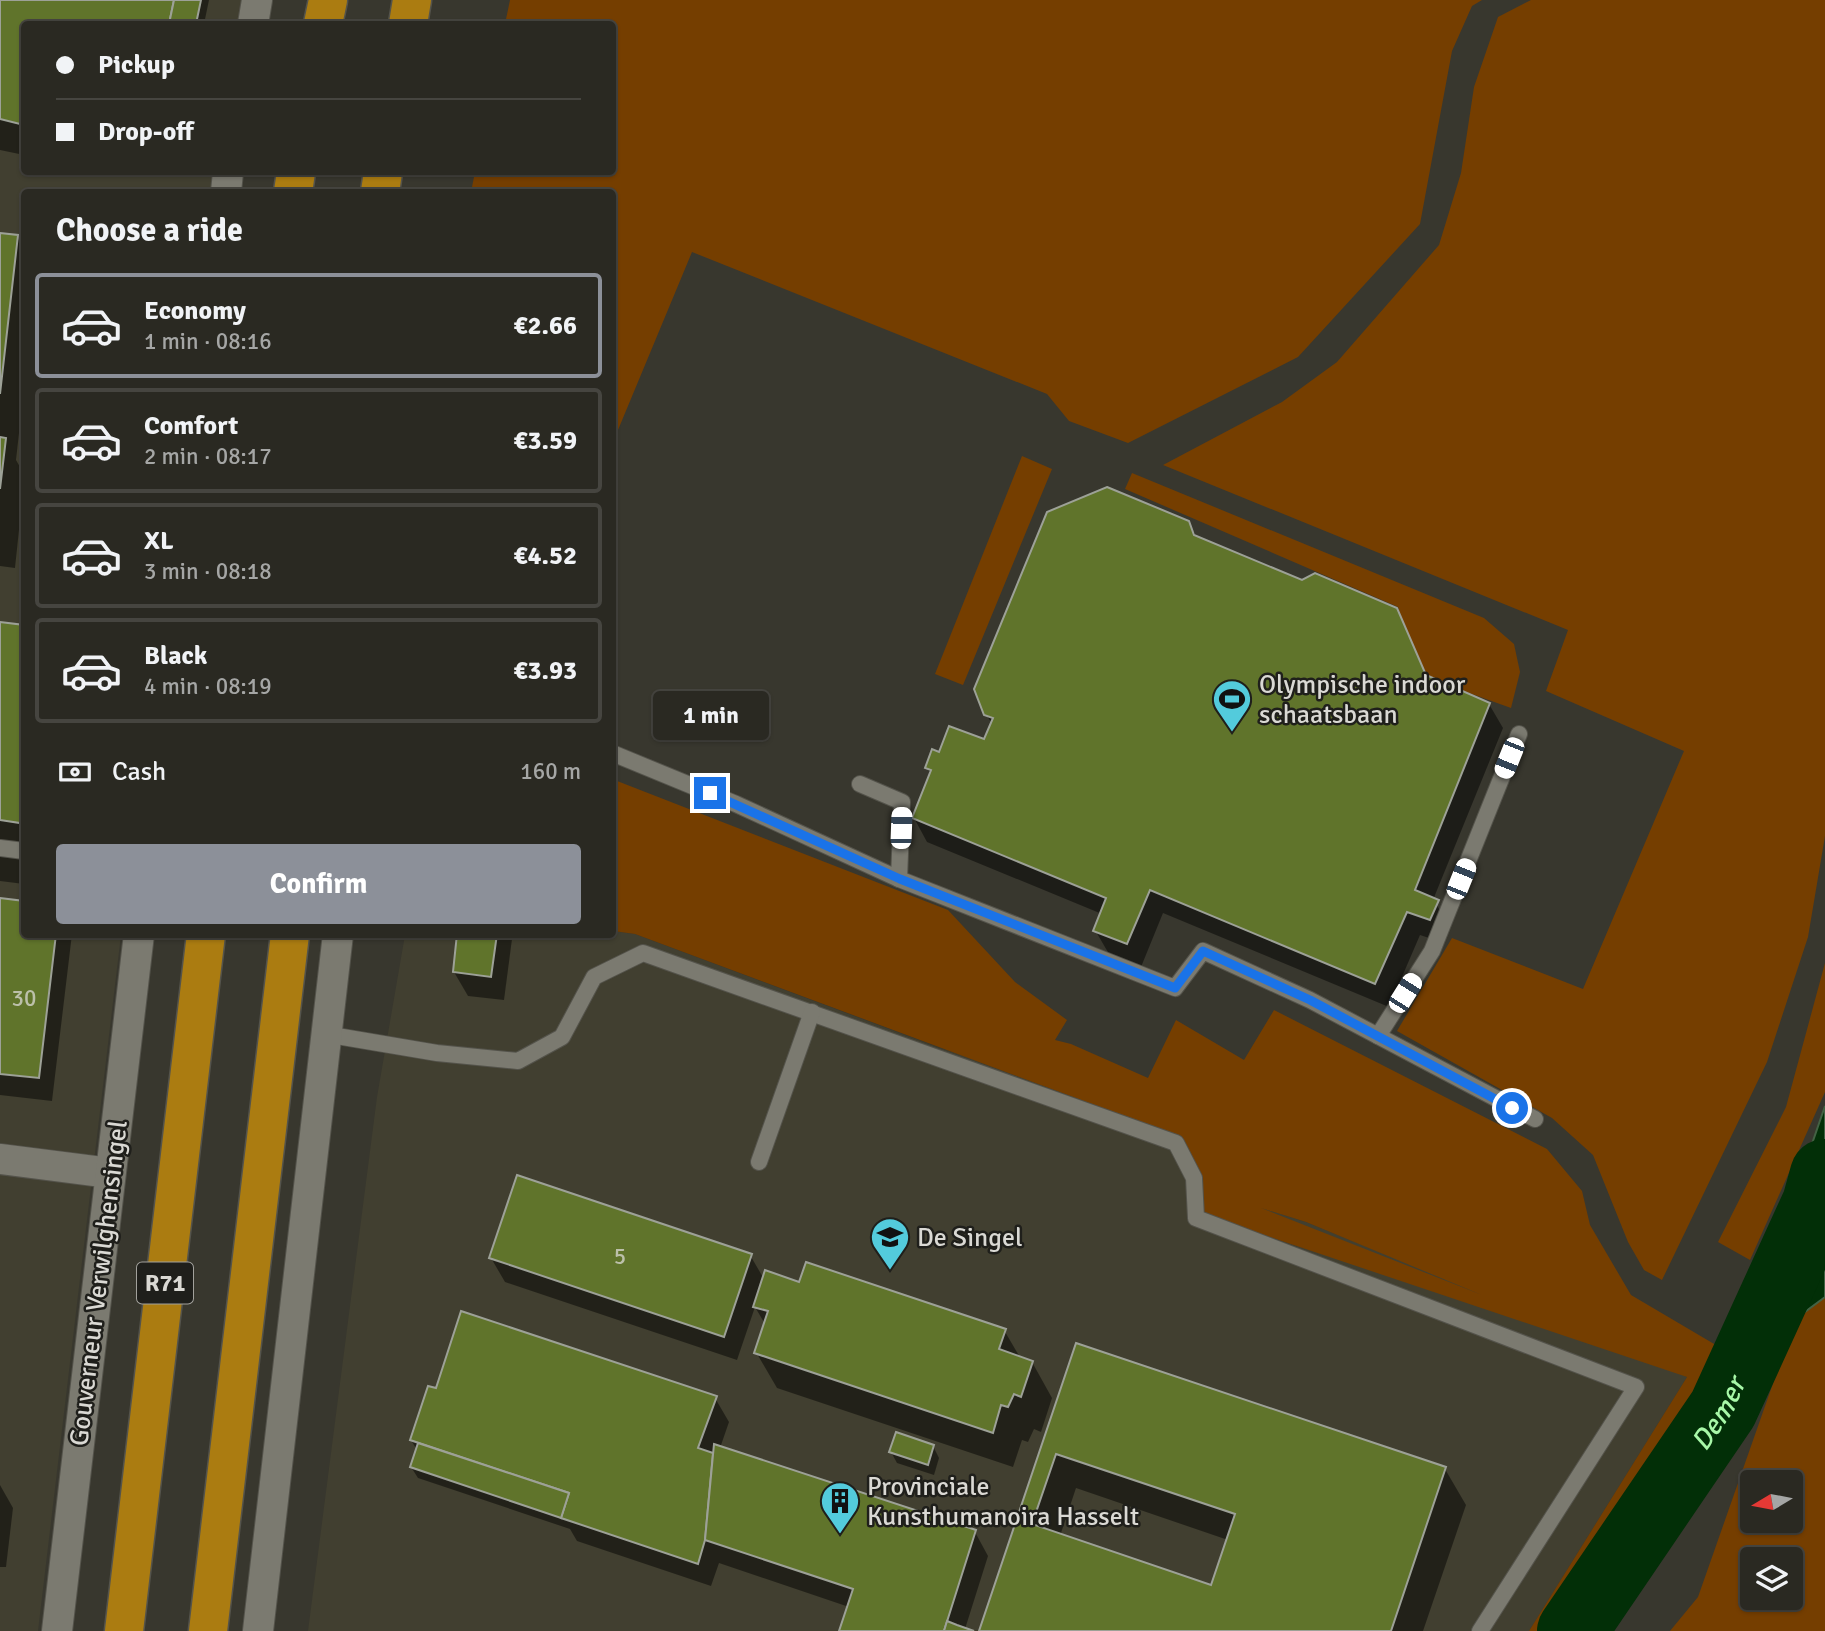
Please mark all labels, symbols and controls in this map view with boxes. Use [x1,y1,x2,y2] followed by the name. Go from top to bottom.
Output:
[98,49,175,81] text: Pickup
[98,116,194,148] text: Drop-off
[56,211,243,250] text: Choose a ride
[60,294,123,357] icon: car
[144,295,246,327] text: Economy
[513,310,577,342] text: €2.66
[144,327,272,356] text: 1 min · 08:16
[60,409,123,472] icon: car
[144,410,238,442] text: Comfort
[513,425,577,457] text: €3.59
[144,442,272,471] text: 2 min · 08:17
[60,524,123,587] icon: car
[144,525,174,557] text: XL
[513,540,577,572] text: €4.52
[144,557,272,586] text: 3 min · 08:18
[60,639,123,702] icon: car
[144,640,207,672] text: Black
[513,655,577,687] text: €3.93
[1259,669,1466,731] place label: Olympische indoor schaatsbaan
[144,672,272,701] text: 4 min · 08:19
[1211,678,1253,733] sports icon: Olympische indoor schaatsbaan
[652,692,768,740] callout: 1 min
[683,701,739,730] text: 1 min
[1492,735,1527,781] car
[56,753,94,791] icon: cash
[112,756,166,788] text: Cash
[520,757,581,786] text: 160 m
[694,777,726,809] route end
[890,807,913,849] car
[56,844,581,924] button: Confirm
[1444,856,1479,902] car
[1385,970,1426,1016] car
[12,984,36,1013] house number: 30
[1496,1092,1528,1124] route start
[63,1119,135,1448] street label: Gouverneur Verwilghensingel
[869,1216,911,1271] school or university icon: De Singel
[917,1222,1023,1254] place label: De Singel
[614,1242,626,1271] house number: 5
[137,1262,193,1303] road number: R71
[1684,1369,1755,1457] water label: Demer
[1740,1470,1802,1533] north arrow
[1740,1470,1803,1610] map controls
[867,1471,1139,1533] place label: Provinciale Kunsthumanoira Hasselt
[819,1480,861,1535] building icon: Provinciale Kunsthumanoira Hasselt
[1740,1547,1803,1610] button: layers

